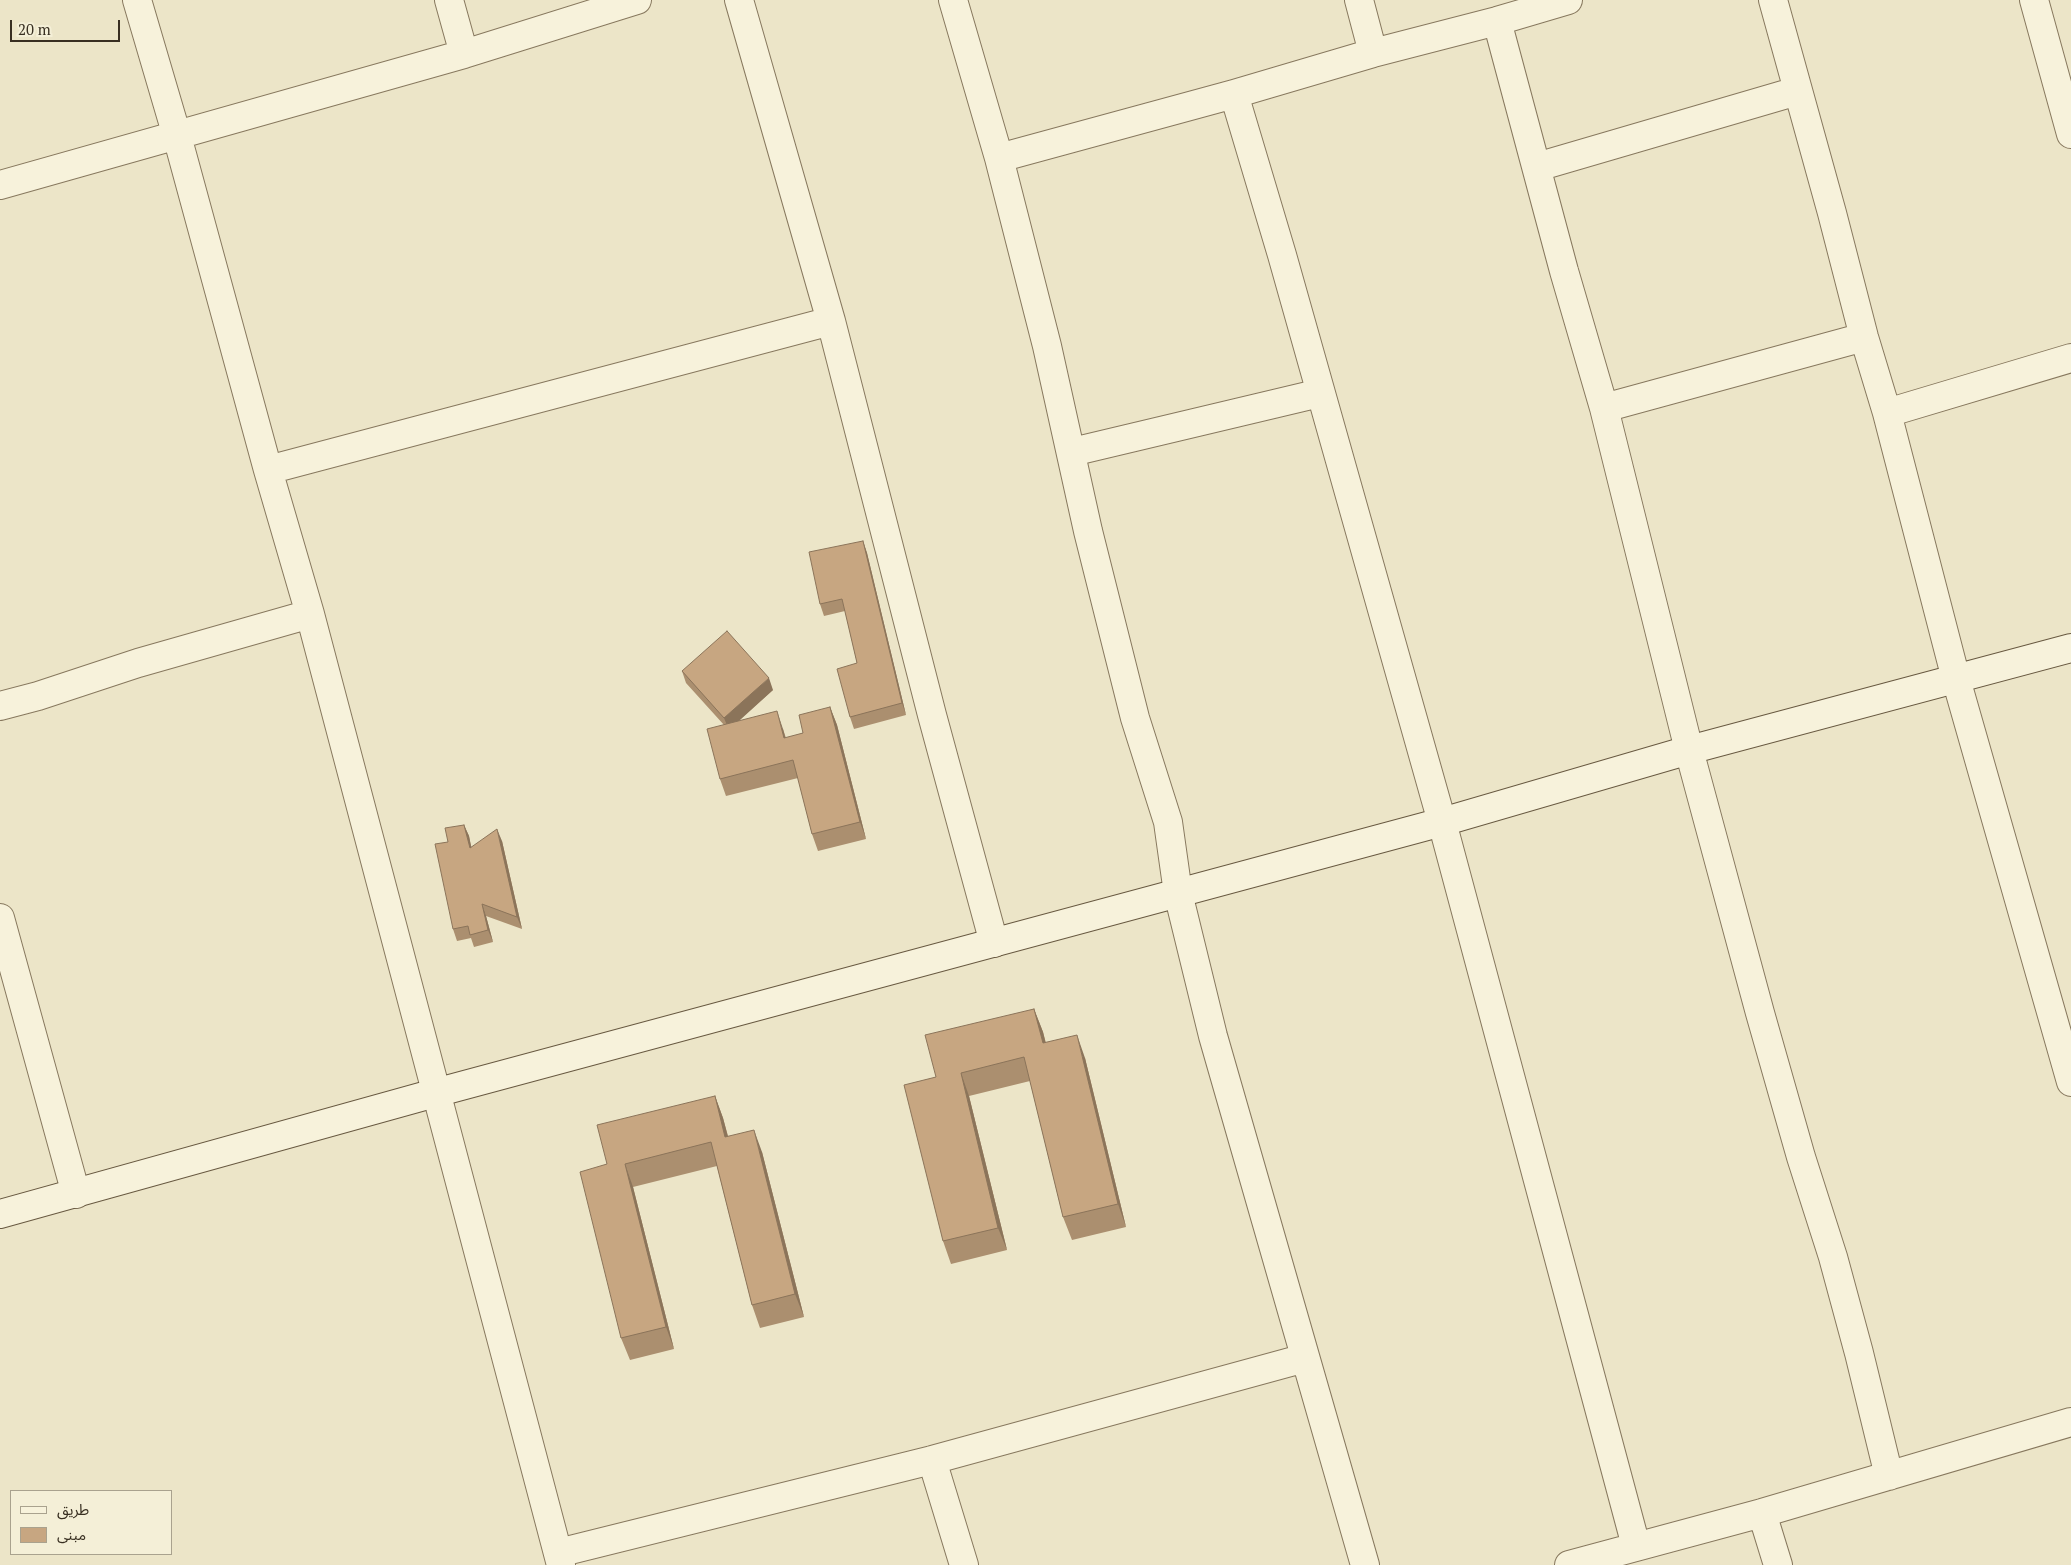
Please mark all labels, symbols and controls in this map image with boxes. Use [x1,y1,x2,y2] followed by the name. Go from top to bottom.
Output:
[12,10,122,42] scale bar
[18,19,51,39] text: 20 m
[10,1490,172,1555] legend
[57,1499,89,1519] text: طريق
[57,1524,86,1544] text: مبنى

